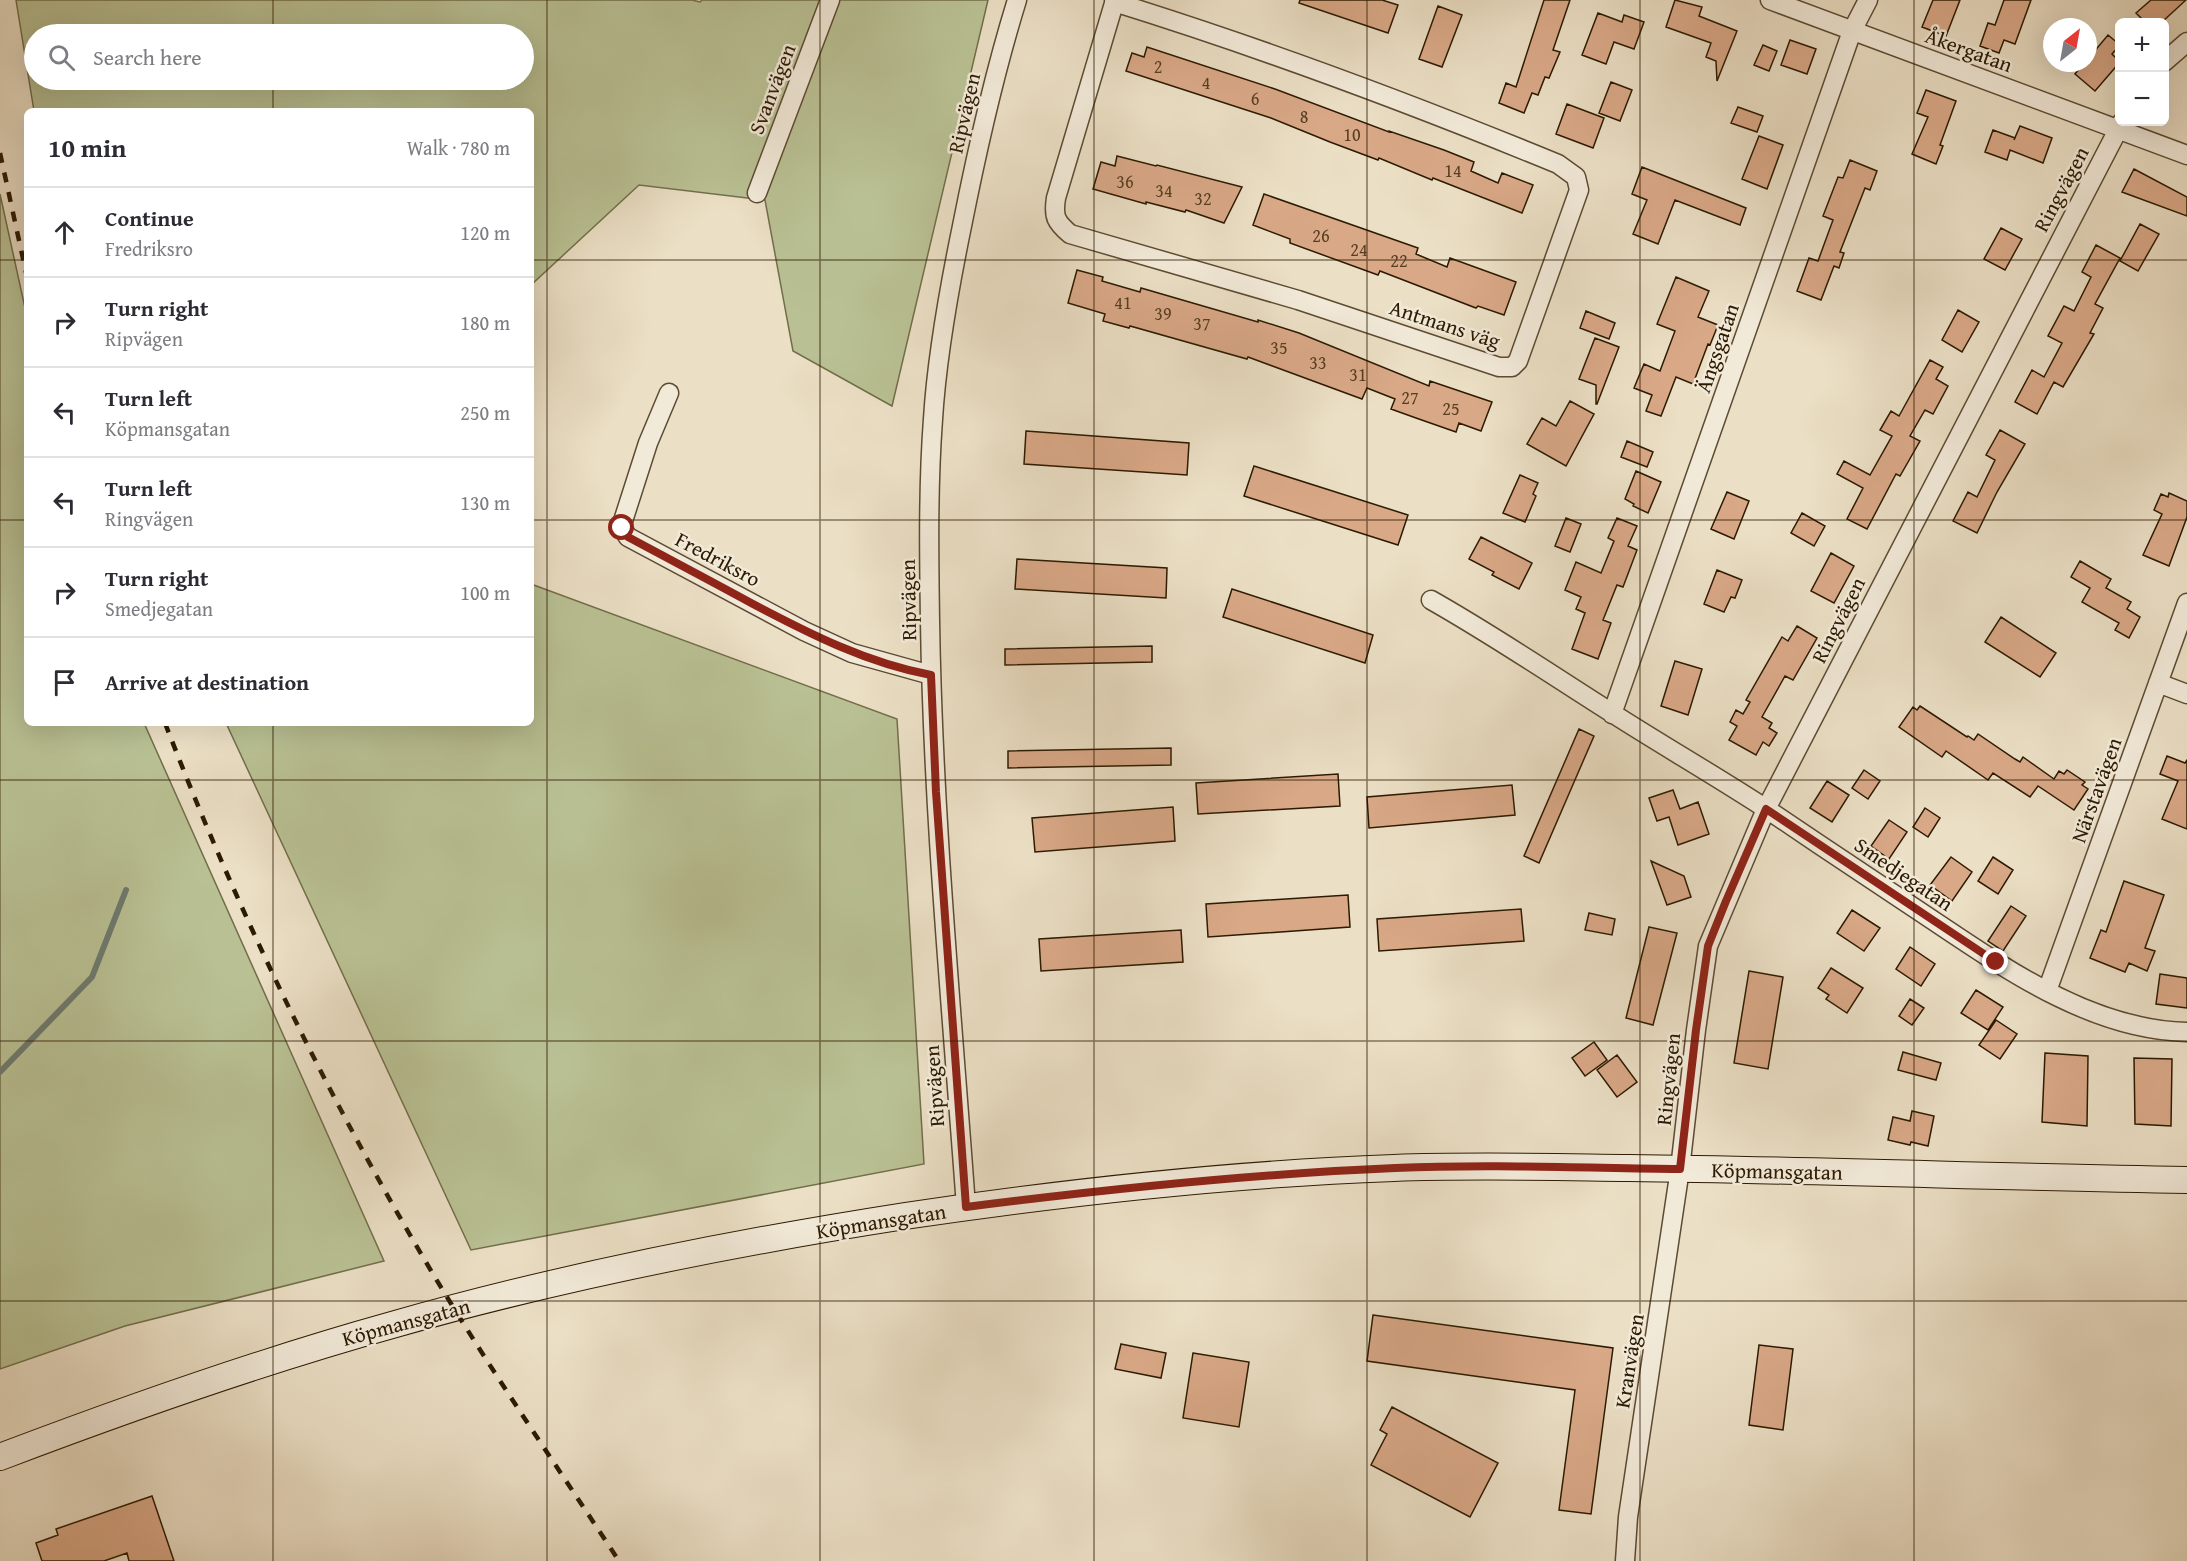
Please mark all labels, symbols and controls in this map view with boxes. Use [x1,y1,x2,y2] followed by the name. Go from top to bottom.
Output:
[2043,18,2097,72] north arrow
[2115,18,2169,126] map controls
[2115,18,2169,72] button: +
[1921,20,2017,80] street label: Åkergatan
[24,24,534,90] search box
[741,39,803,139] street label: Svanvägen
[45,41,78,74] icon: search
[93,41,202,73] text: Search here
[1154,53,1162,80] house number: 2
[940,69,988,156] street label: Ripvägen
[1202,69,1210,96] house number: 4
[2115,72,2169,126] button: −
[1251,85,1259,112] house number: 6
[1300,103,1308,130] house number: 8
[1343,121,1361,148] house number: 10
[48,128,126,167] text: 10 min
[407,133,510,162] text: Walk · 780 m
[2026,141,2097,237] street label: Ringvägen
[1444,157,1462,184] house number: 14
[1116,168,1134,195] house number: 36
[1155,177,1173,204] house number: 34
[1194,185,1212,212] house number: 32
[105,202,194,234] text: Continue
[48,216,81,249] icon: ahead
[460,218,510,247] text: 120 m
[1312,222,1330,249] house number: 26
[105,234,193,263] text: Fredriksro
[1350,236,1368,263] house number: 24
[1390,247,1408,274] house number: 22
[1114,289,1132,316] house number: 41
[105,292,208,324] text: Turn right
[1386,292,1505,357] street label: Antmans väg
[1687,299,1747,397] street label: Ängsgatan
[1154,300,1172,327] house number: 39
[48,306,81,339] icon: right
[460,308,510,337] text: 180 m
[1193,310,1211,337] house number: 37
[105,324,183,353] text: Ripvägen
[1270,334,1288,361] house number: 35
[1309,349,1327,376] house number: 33
[1349,361,1367,388] house number: 31
[105,382,192,414] text: Turn left
[1401,384,1419,411] house number: 27
[1442,395,1460,422] house number: 25
[48,396,81,429] icon: left
[460,398,510,427] text: 250 m
[105,414,230,443] text: Köpmansgatan
[105,472,192,504] text: Turn left
[48,486,81,519] icon: left
[460,488,510,517] text: 130 m
[105,504,193,533] text: Ringvägen
[608,514,634,540] route start
[670,524,766,594] street label: Fredriksro
[892,559,924,641] street label: Ripvägen
[105,562,208,594] text: Turn right
[1803,571,1873,668] street label: Ringvägen
[48,576,81,609] icon: right
[460,578,510,607] text: 100 m
[105,594,213,623] text: Smedjegatan
[48,666,81,699] icon: arrive
[105,666,309,698] text: Arrive at destination
[2063,733,2129,847] street label: Närstavägen
[1848,829,1960,919] street label: Smedjegatan
[1982,948,2008,974] route end
[1648,1031,1688,1127] street label: Ringvägen
[916,1044,952,1128] street label: Ripvägen
[1711,1154,1843,1188] street label: Köpmansgatan
[814,1195,948,1247] street label: Köpmansgatan
[339,1290,474,1354] street label: Köpmansgatan
[1606,1311,1652,1410] street label: Kranvägen

